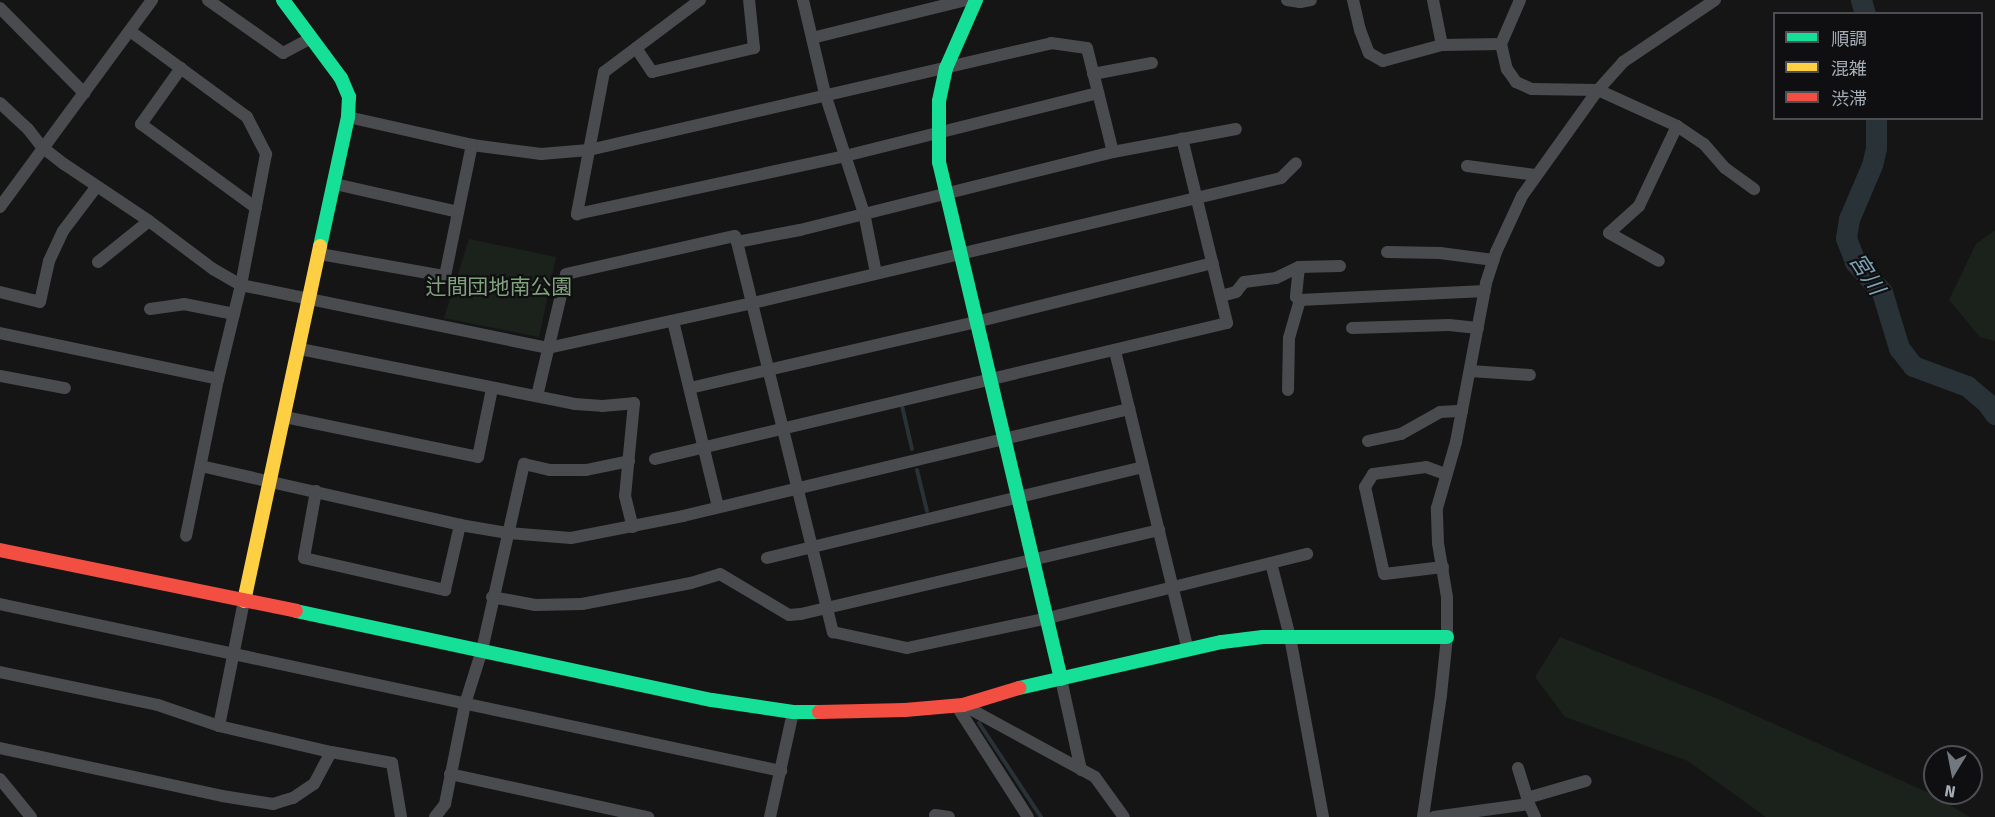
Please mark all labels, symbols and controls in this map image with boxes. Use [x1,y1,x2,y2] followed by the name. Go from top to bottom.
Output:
[1773,12,1983,120] legend
[1831,28,1867,50] text: 順調
[1831,58,1867,80] text: 混雑
[1831,88,1867,110] text: 渋滞
[1844,248,1890,300] water label: 宮川
[426,274,572,300] park label: 辻間団地南公園
[1923,745,1983,805] north arrow
[1943,781,1957,802] text: N

